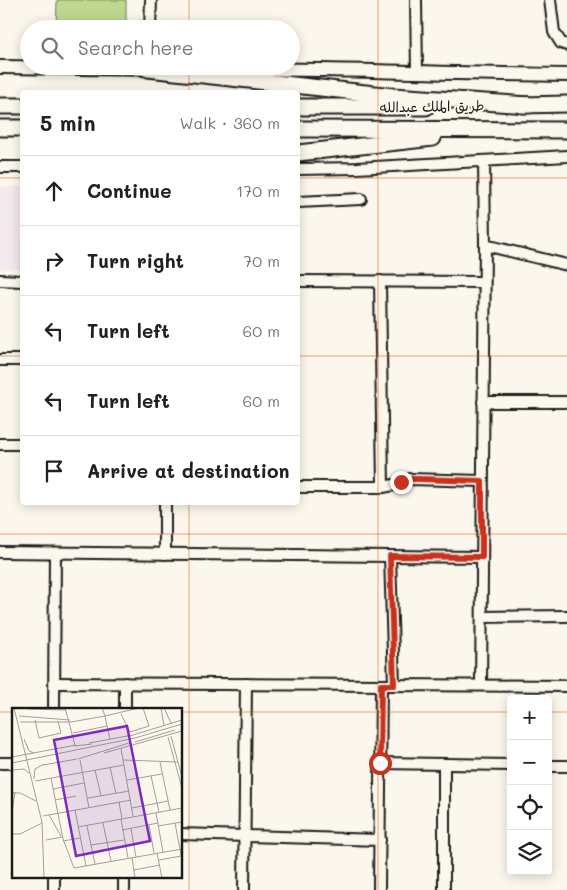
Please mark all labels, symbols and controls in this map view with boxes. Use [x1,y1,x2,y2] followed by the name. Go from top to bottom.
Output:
[20,20,300,75] search box
[38,34,66,62] icon: search
[78,35,194,60] text: Search here
[380,96,484,116] street label: طريق الملك عبدالله
[40,109,96,136] text: 5 min
[179,112,280,133] text: Walk · 360 m
[40,177,68,205] icon: ahead
[87,178,172,203] text: Continue
[236,180,280,201] text: 170 m
[40,247,68,275] icon: right
[87,248,184,273] text: Turn right
[243,250,280,271] text: 70 m
[40,317,68,345] icon: left
[87,318,170,343] text: Turn left
[243,320,280,341] text: 60 m
[40,387,68,415] icon: left
[87,388,170,413] text: Turn left
[243,390,280,411] text: 60 m
[40,457,68,485] icon: arrive
[87,458,290,483] text: Arrive at destination
[390,471,413,494] route end
[507,695,552,875] map controls
[507,695,552,740] button: +
[12,708,182,878] inset map
[507,740,552,785] button: −
[369,752,392,775] route start
[507,785,552,830] button: locate
[507,830,552,875] button: layers

